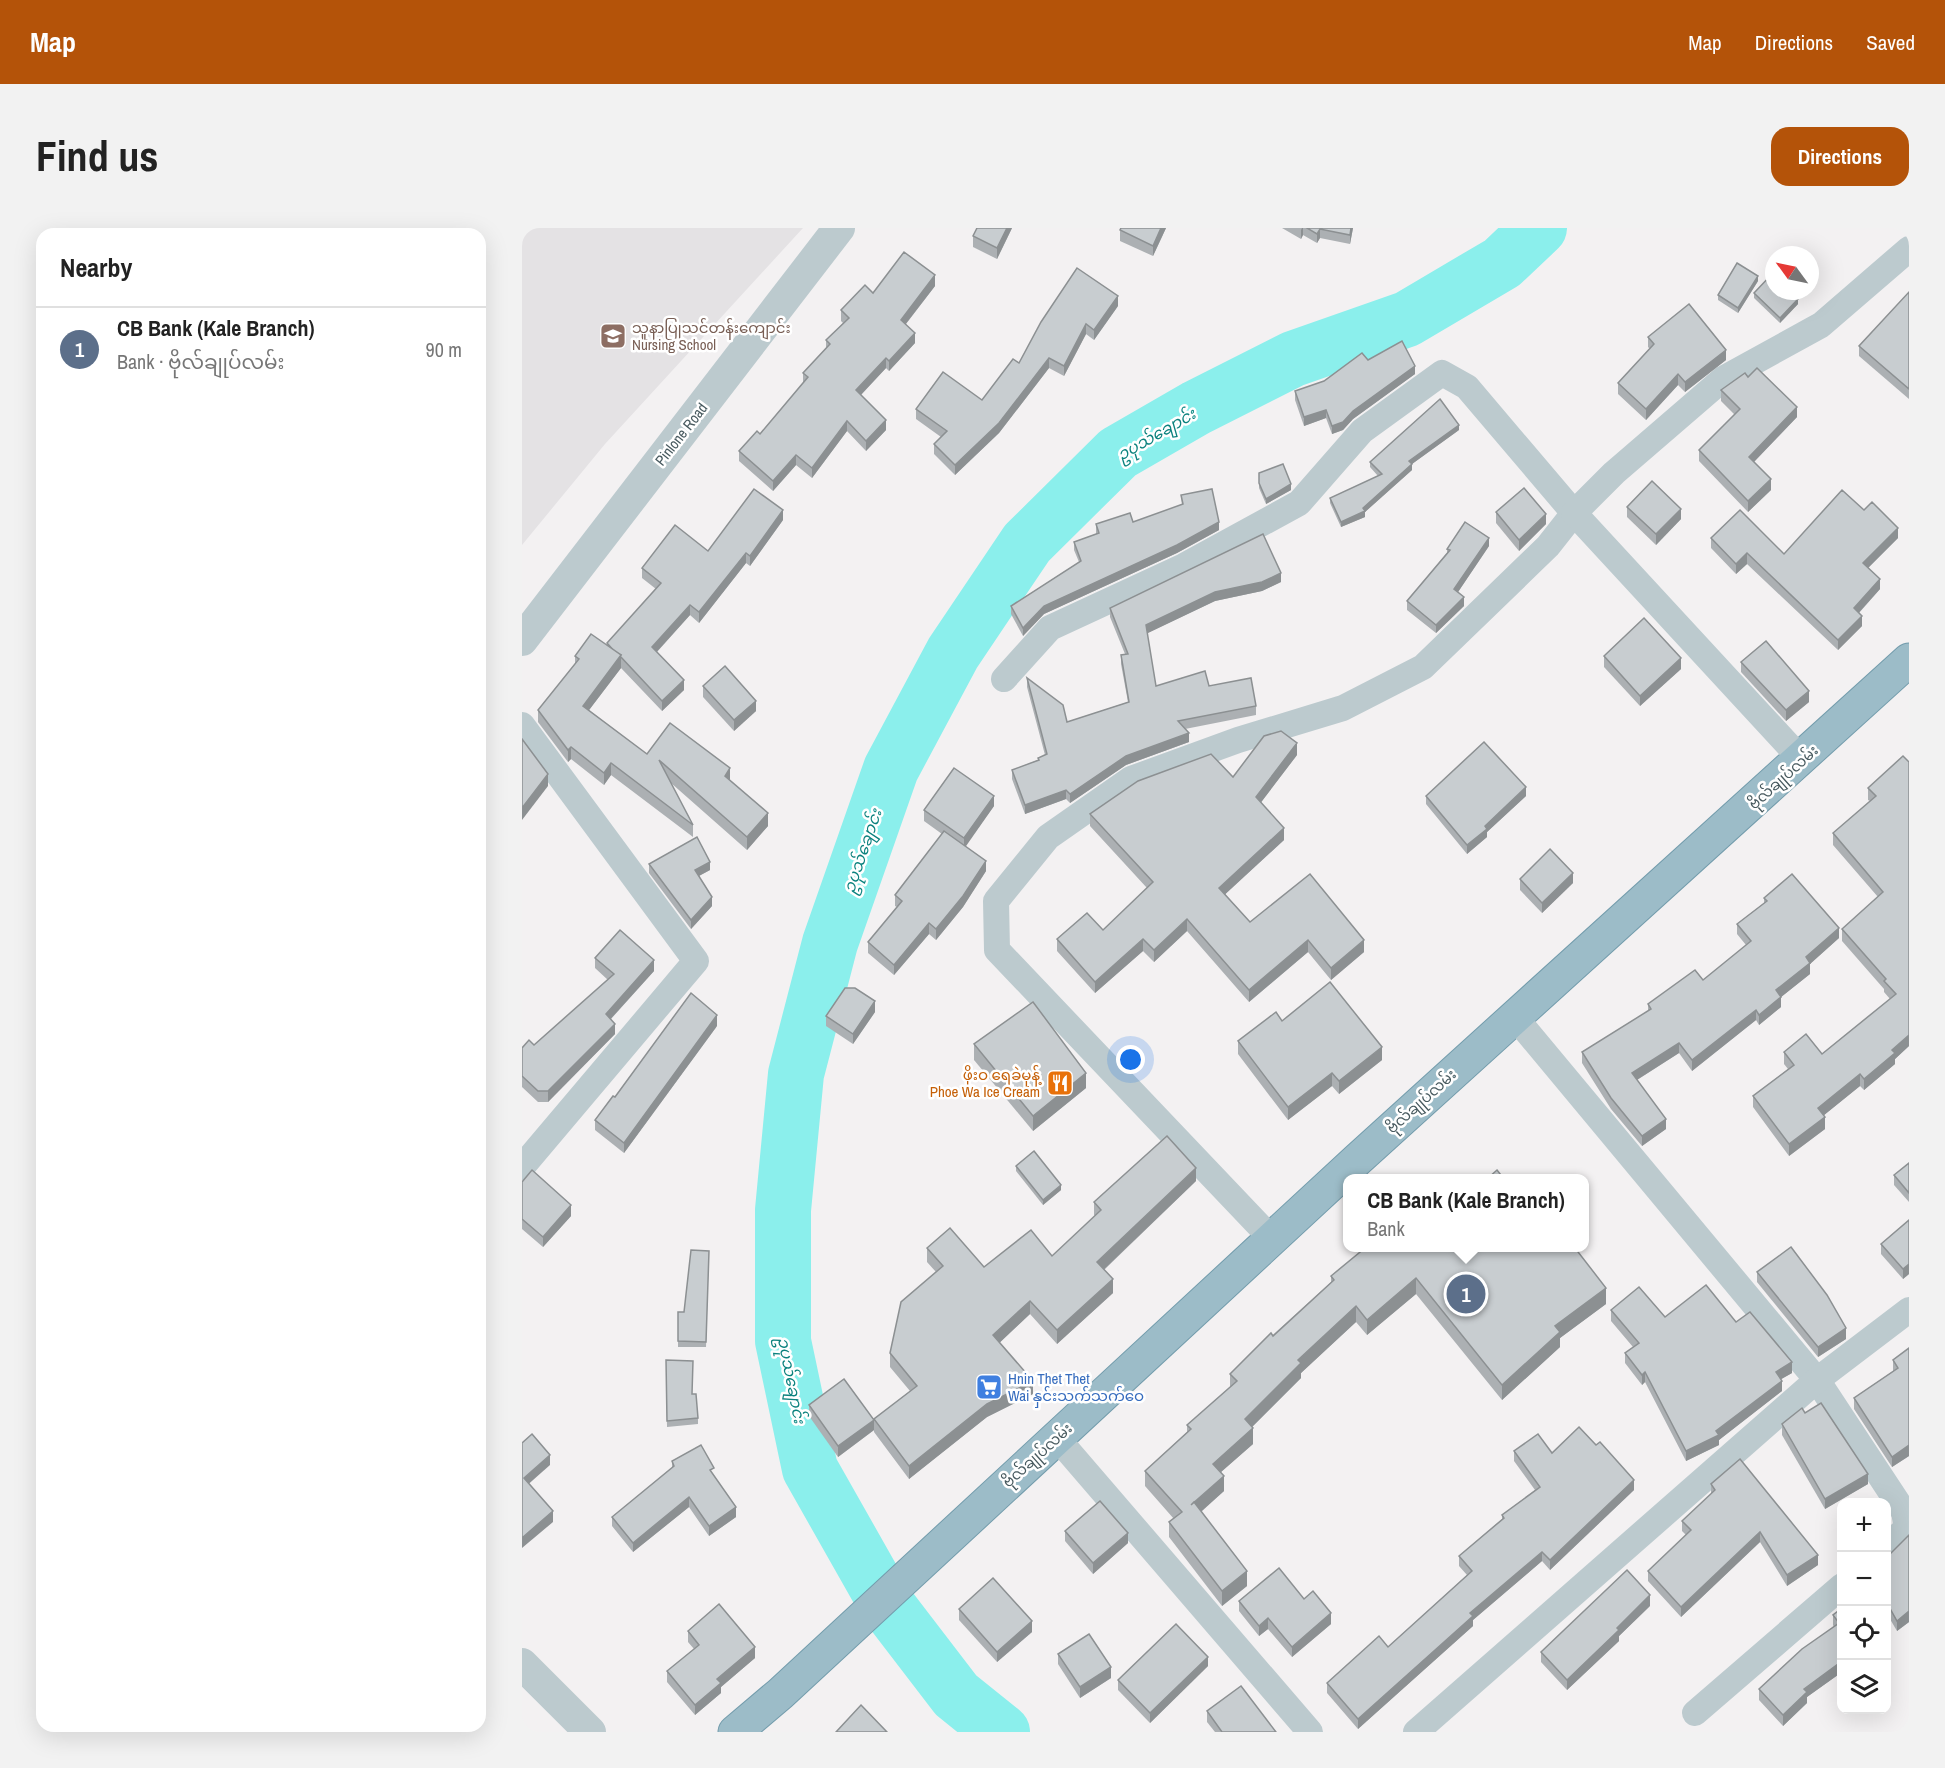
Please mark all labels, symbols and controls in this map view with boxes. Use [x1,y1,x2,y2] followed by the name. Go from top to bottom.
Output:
[30,23,76,61] text: Map
[1688,28,1722,57] text: Map
[1755,28,1833,57] text: Directions
[1866,28,1915,57] text: Saved
[1771,127,1909,186] button: Directions
[36,128,158,184] text: Find us
[1765,246,1819,300] north arrow
[60,250,132,285] text: Nearby
[117,313,314,343] text: CB Bank (Kale Branch)
[632,317,791,355] place label: သူနာပြုသင်တန်းကျောင်း Nursing School
[598,321,628,351] school or university icon: သူနာပြုသင်တန်းကျောင်း Nursing School
[75,336,84,363] text: 1
[426,336,462,363] text: 90 m
[117,348,284,375] text: Bank · ဗိုလ်ချုပ်လမ်း
[650,398,712,470] street label: Pinlone Road
[1113,402,1202,468] water label: ဥပုသ်ချောင်း
[1744,740,1824,816] street label: ဗိုလ်ချုပ်လမ်း
[837,805,890,897] water label: ဥပုသ်ချောင်း
[1116,1045,1145,1074] your location
[930,1064,1042,1102] place label: ဖိုးဝ ရေခဲမုန့် Phoe Wa Ice Cream
[1382,1064,1462,1140] street label: ဗိုလ်ချုပ်လမ်း
[1045,1068,1075,1098] restaurant icon: ဖိုးဝ ရေခဲမုန့် Phoe Wa Ice Cream
[1343,1174,1589,1252] popup
[1367,1185,1565,1215] text: CB Bank (Kale Branch)
[1367,1215,1405,1242] text: Bank
[1446,1272,1486,1316] pin: 1
[770,1335,811,1427] water label: ဥပုသ်ချောင်း
[1008,1368,1144,1408] place label: Hnin Thet Thet Wai နှင်းသက်သက်ဝေ
[974,1372,1004,1402] supermarket icon: Hnin Thet Thet Wai နှင်းသက်သက်ဝေ
[998,1418,1078,1494] street label: ဗိုလ်ချုပ်လမ်း
[1837,1498,1891,1714] map controls
[1837,1498,1891,1552] button: +
[1837,1552,1891,1606] button: −
[1837,1606,1891,1660] button: locate
[1837,1660,1891,1714] button: layers

